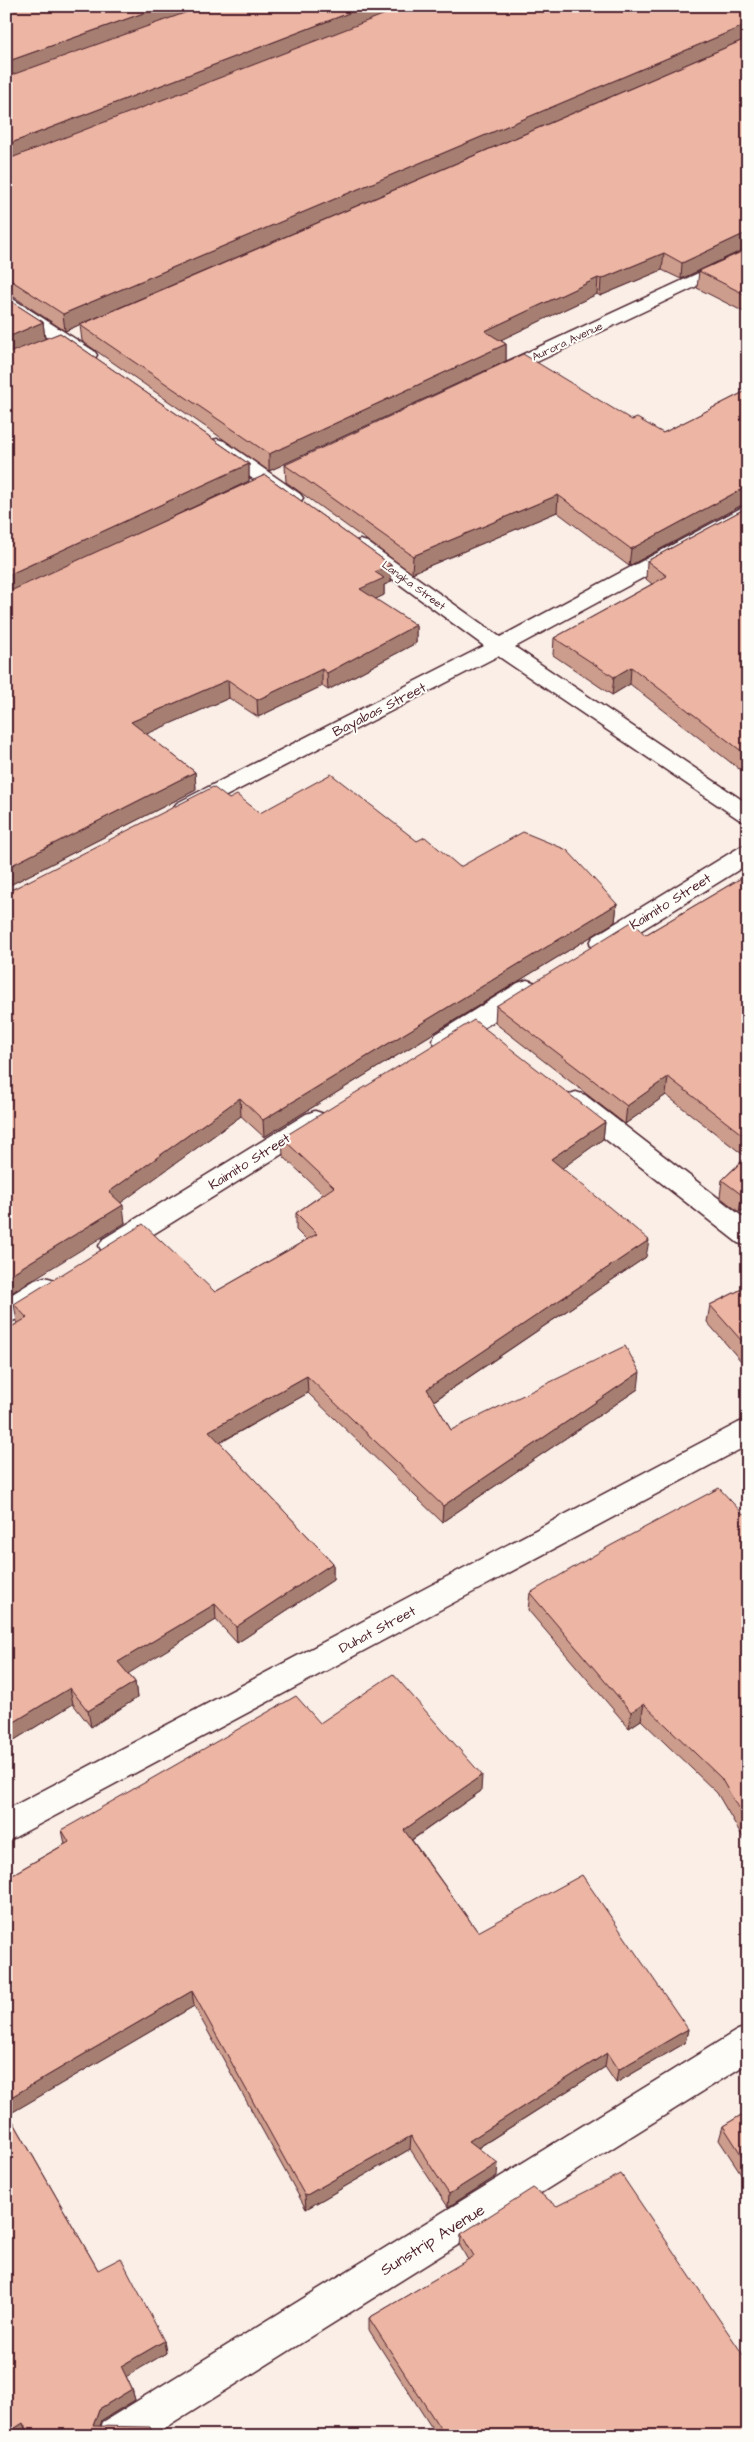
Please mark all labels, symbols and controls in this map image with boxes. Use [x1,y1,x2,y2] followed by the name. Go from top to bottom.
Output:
[529,318,605,364] street label: Aurora Avenue
[378,557,449,615] street label: Langka Street
[329,678,430,742] street label: Bayabas Street
[626,869,716,935] street label: Kaimito Street
[205,1129,295,1195] street label: Kaimito Street
[335,1601,420,1659] street label: Duhat Street
[376,2199,489,2281] street label: Sunstrip Avenue

